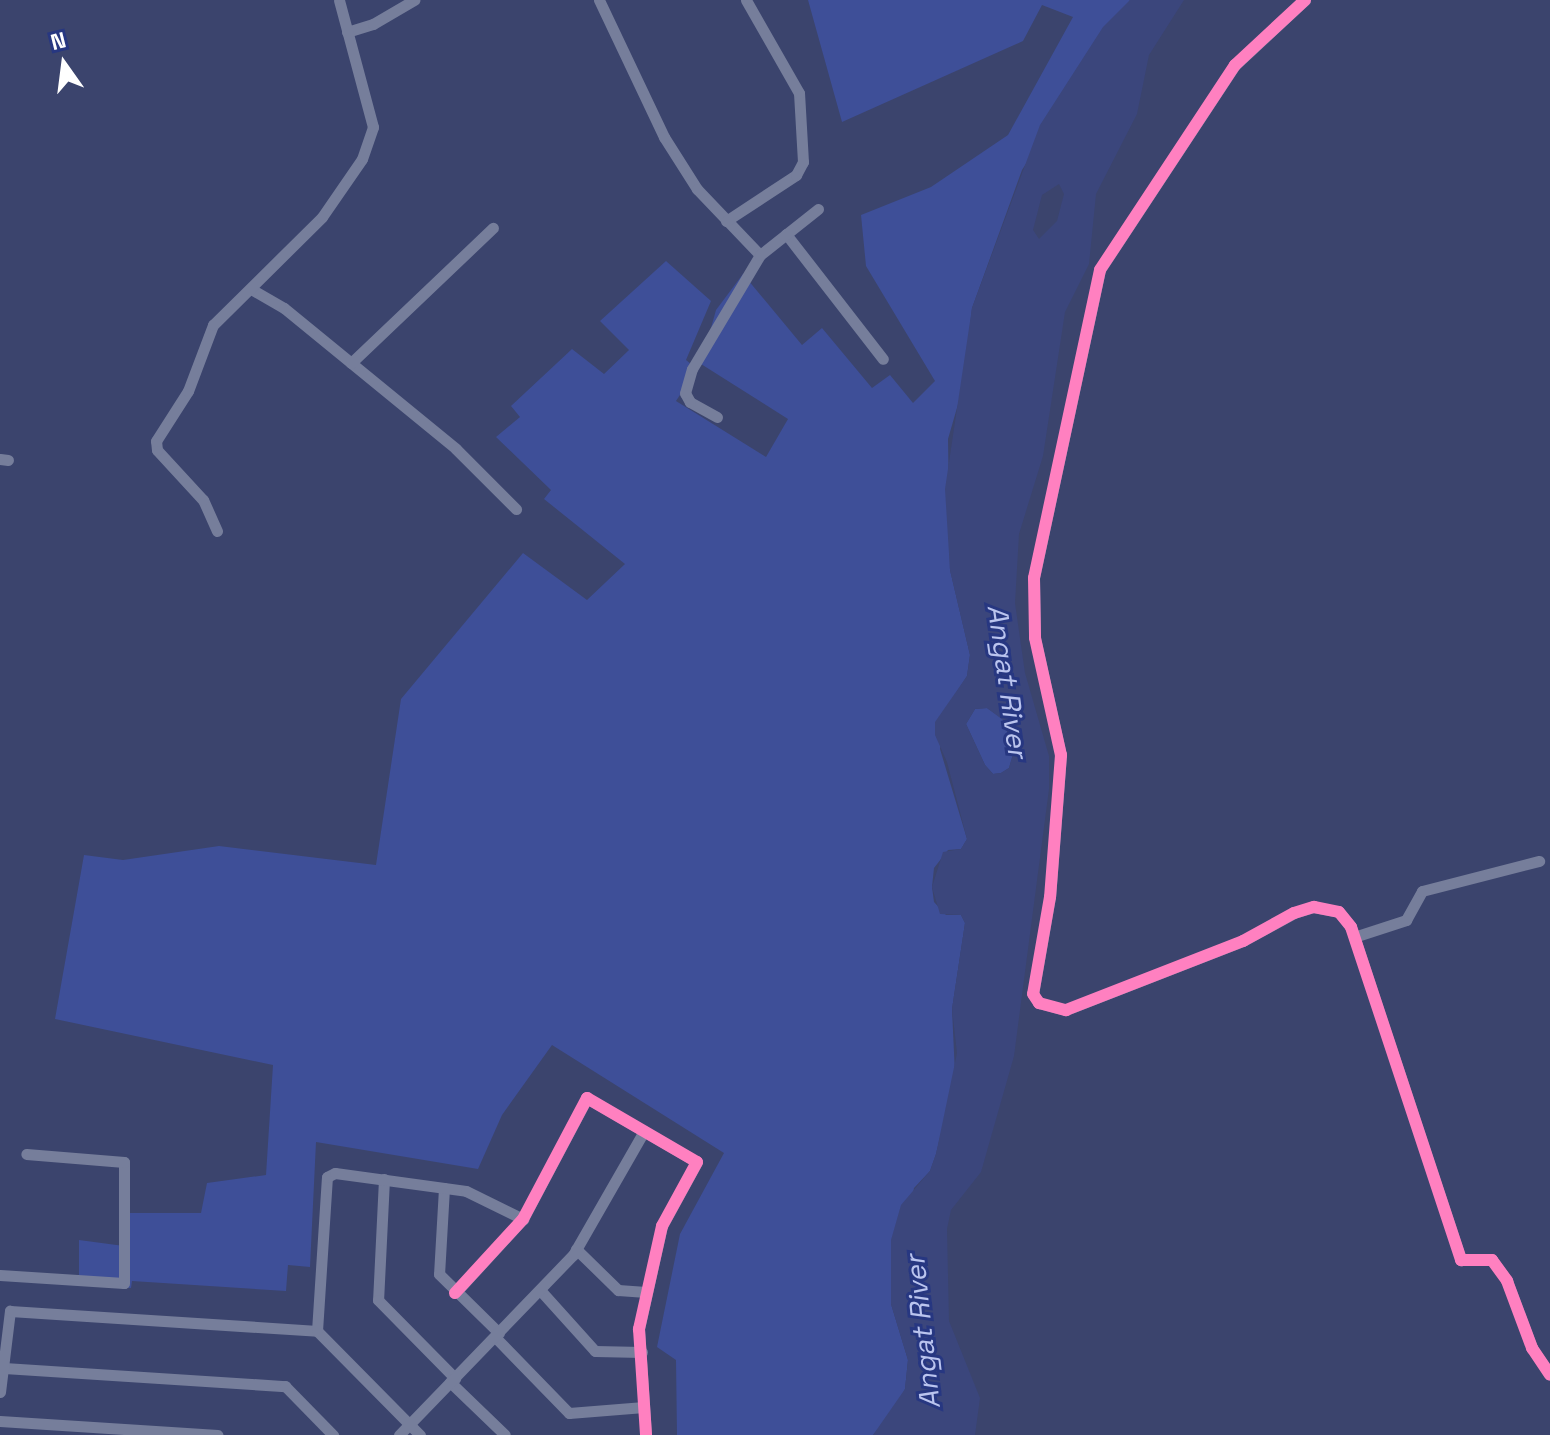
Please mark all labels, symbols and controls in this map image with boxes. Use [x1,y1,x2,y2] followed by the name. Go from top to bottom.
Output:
[24,24,104,104] north arrow
[48,25,69,56] text: N
[981,602,1035,760] water label: Angat River
[897,1254,947,1410] water label: Angat River

